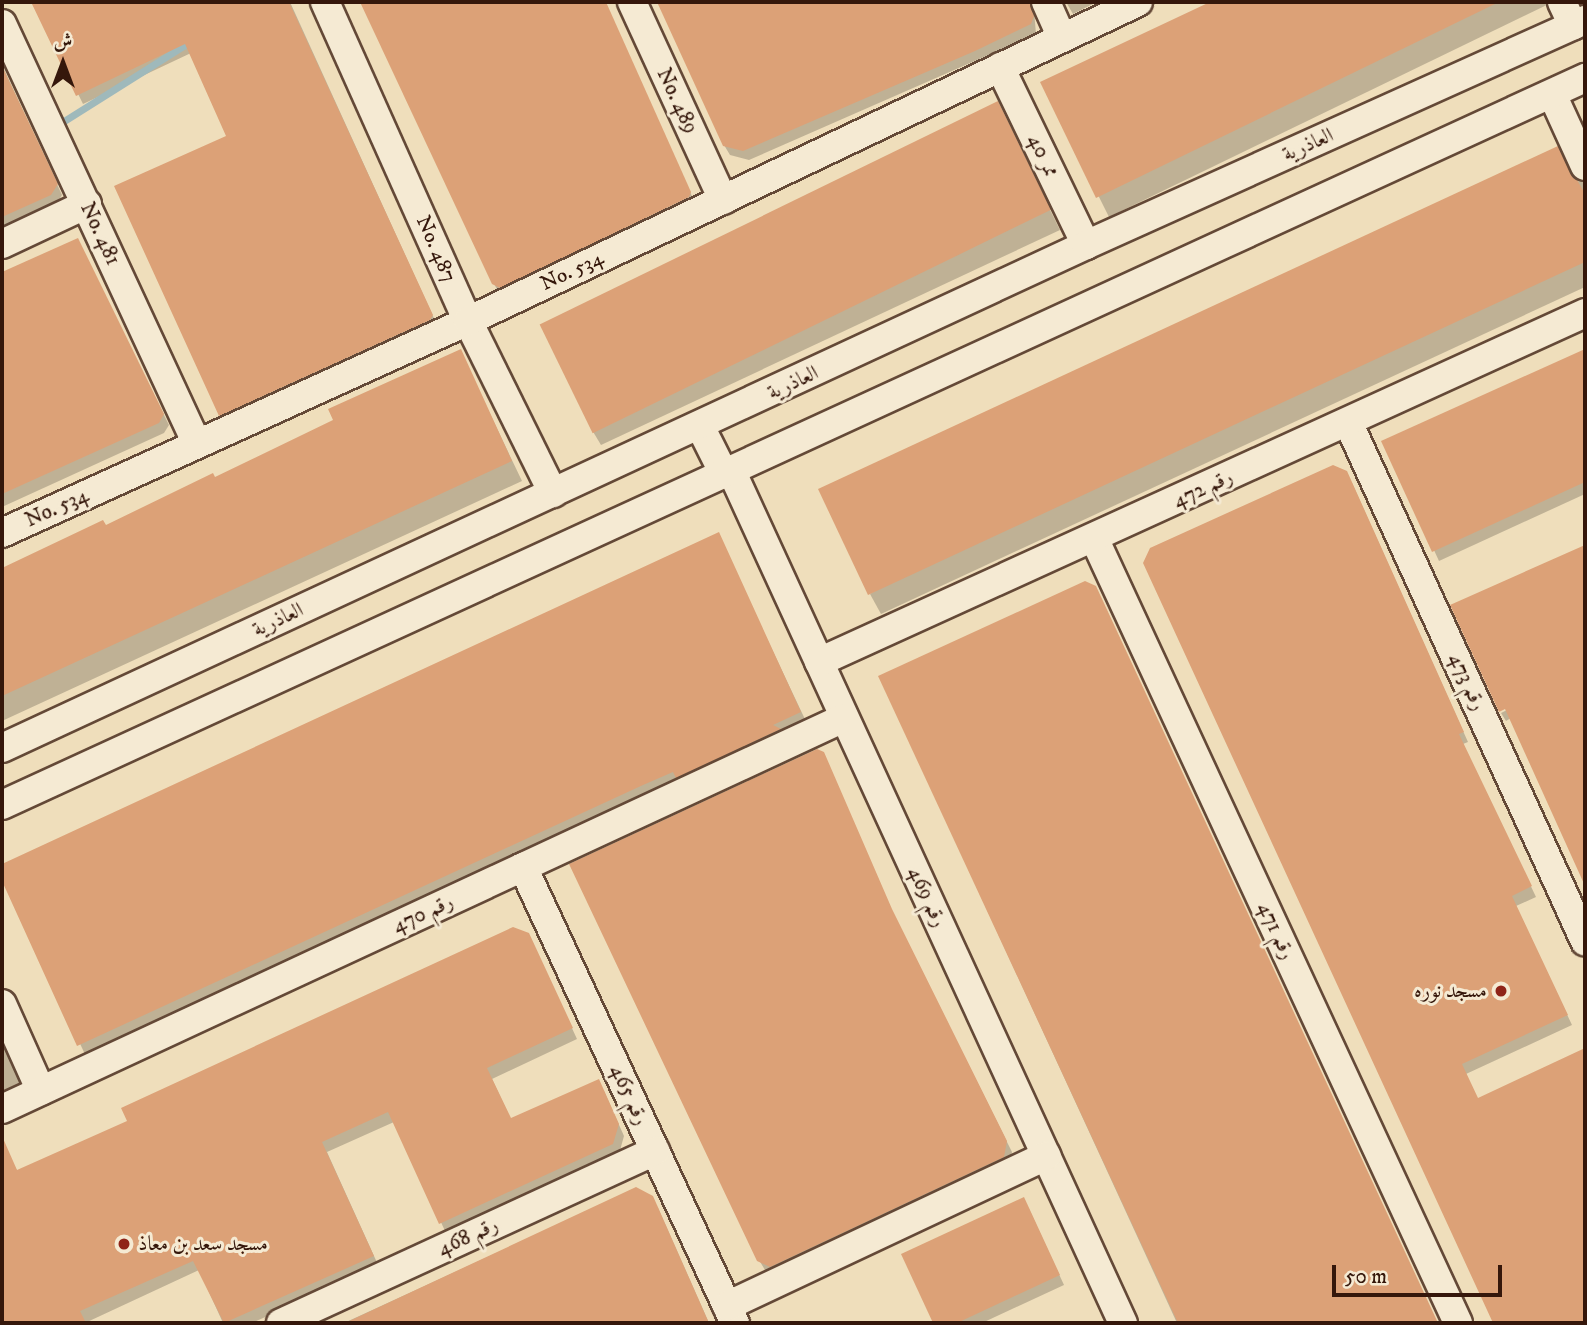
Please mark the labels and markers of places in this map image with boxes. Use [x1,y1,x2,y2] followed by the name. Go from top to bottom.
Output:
[1414,978,1487,1004] place label: مسجد نوره
[1493,983,1509,999] marker: مسجد نوره
[138,1231,268,1257] place label: مسجد سعد بن معاذ
[116,1236,132,1252] marker: مسجد سعد بن معاذ

